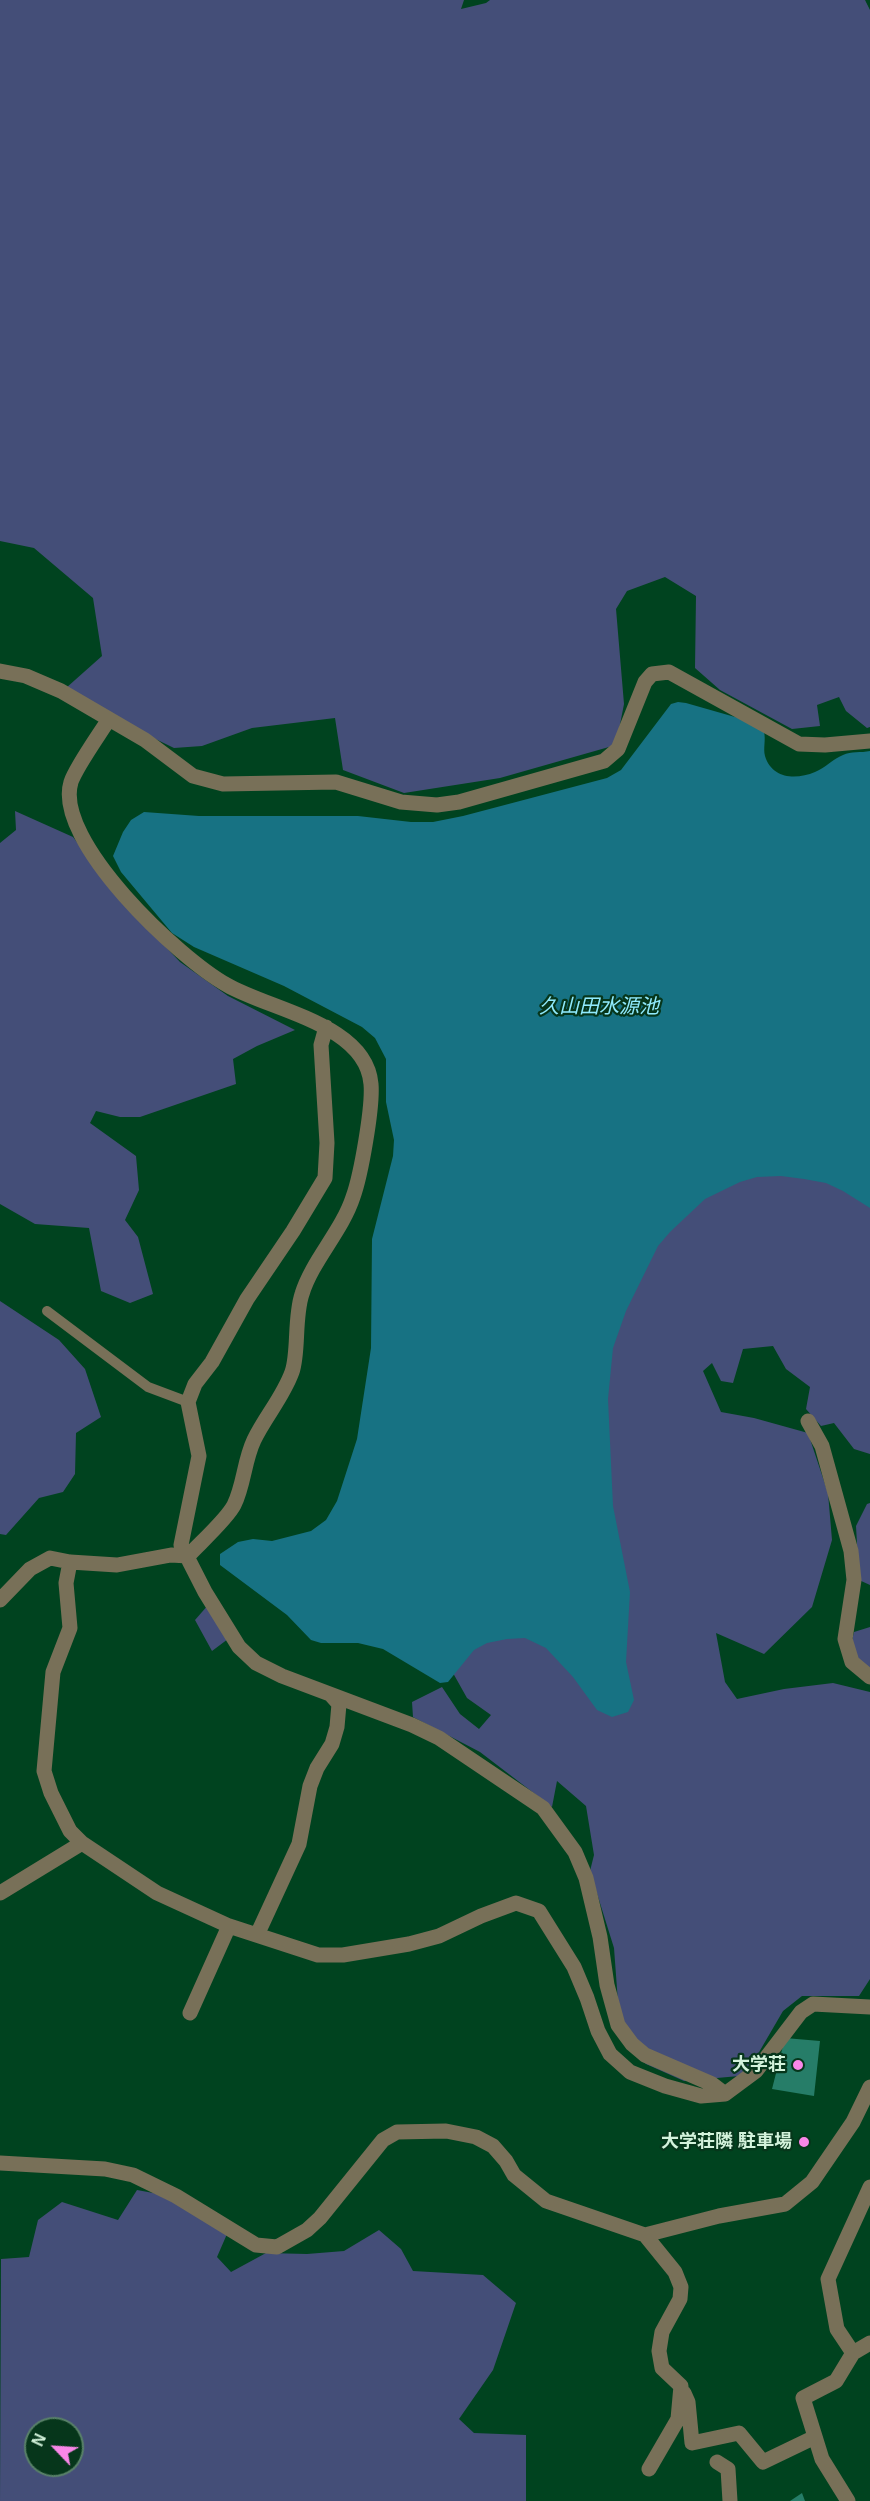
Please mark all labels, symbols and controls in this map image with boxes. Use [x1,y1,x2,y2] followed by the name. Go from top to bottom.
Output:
[539,995,659,1019] water label: 久山田水源池
[732,2054,786,2076] place label: 大学荘
[791,2058,805,2072] marker: 大学荘
[661,2131,792,2153] place label: 大学荘隣 駐車場
[797,2135,811,2149] marker: 大学荘隣 駐車場
[24,2417,84,2477] north arrow
[29,2431,49,2449] text: N

